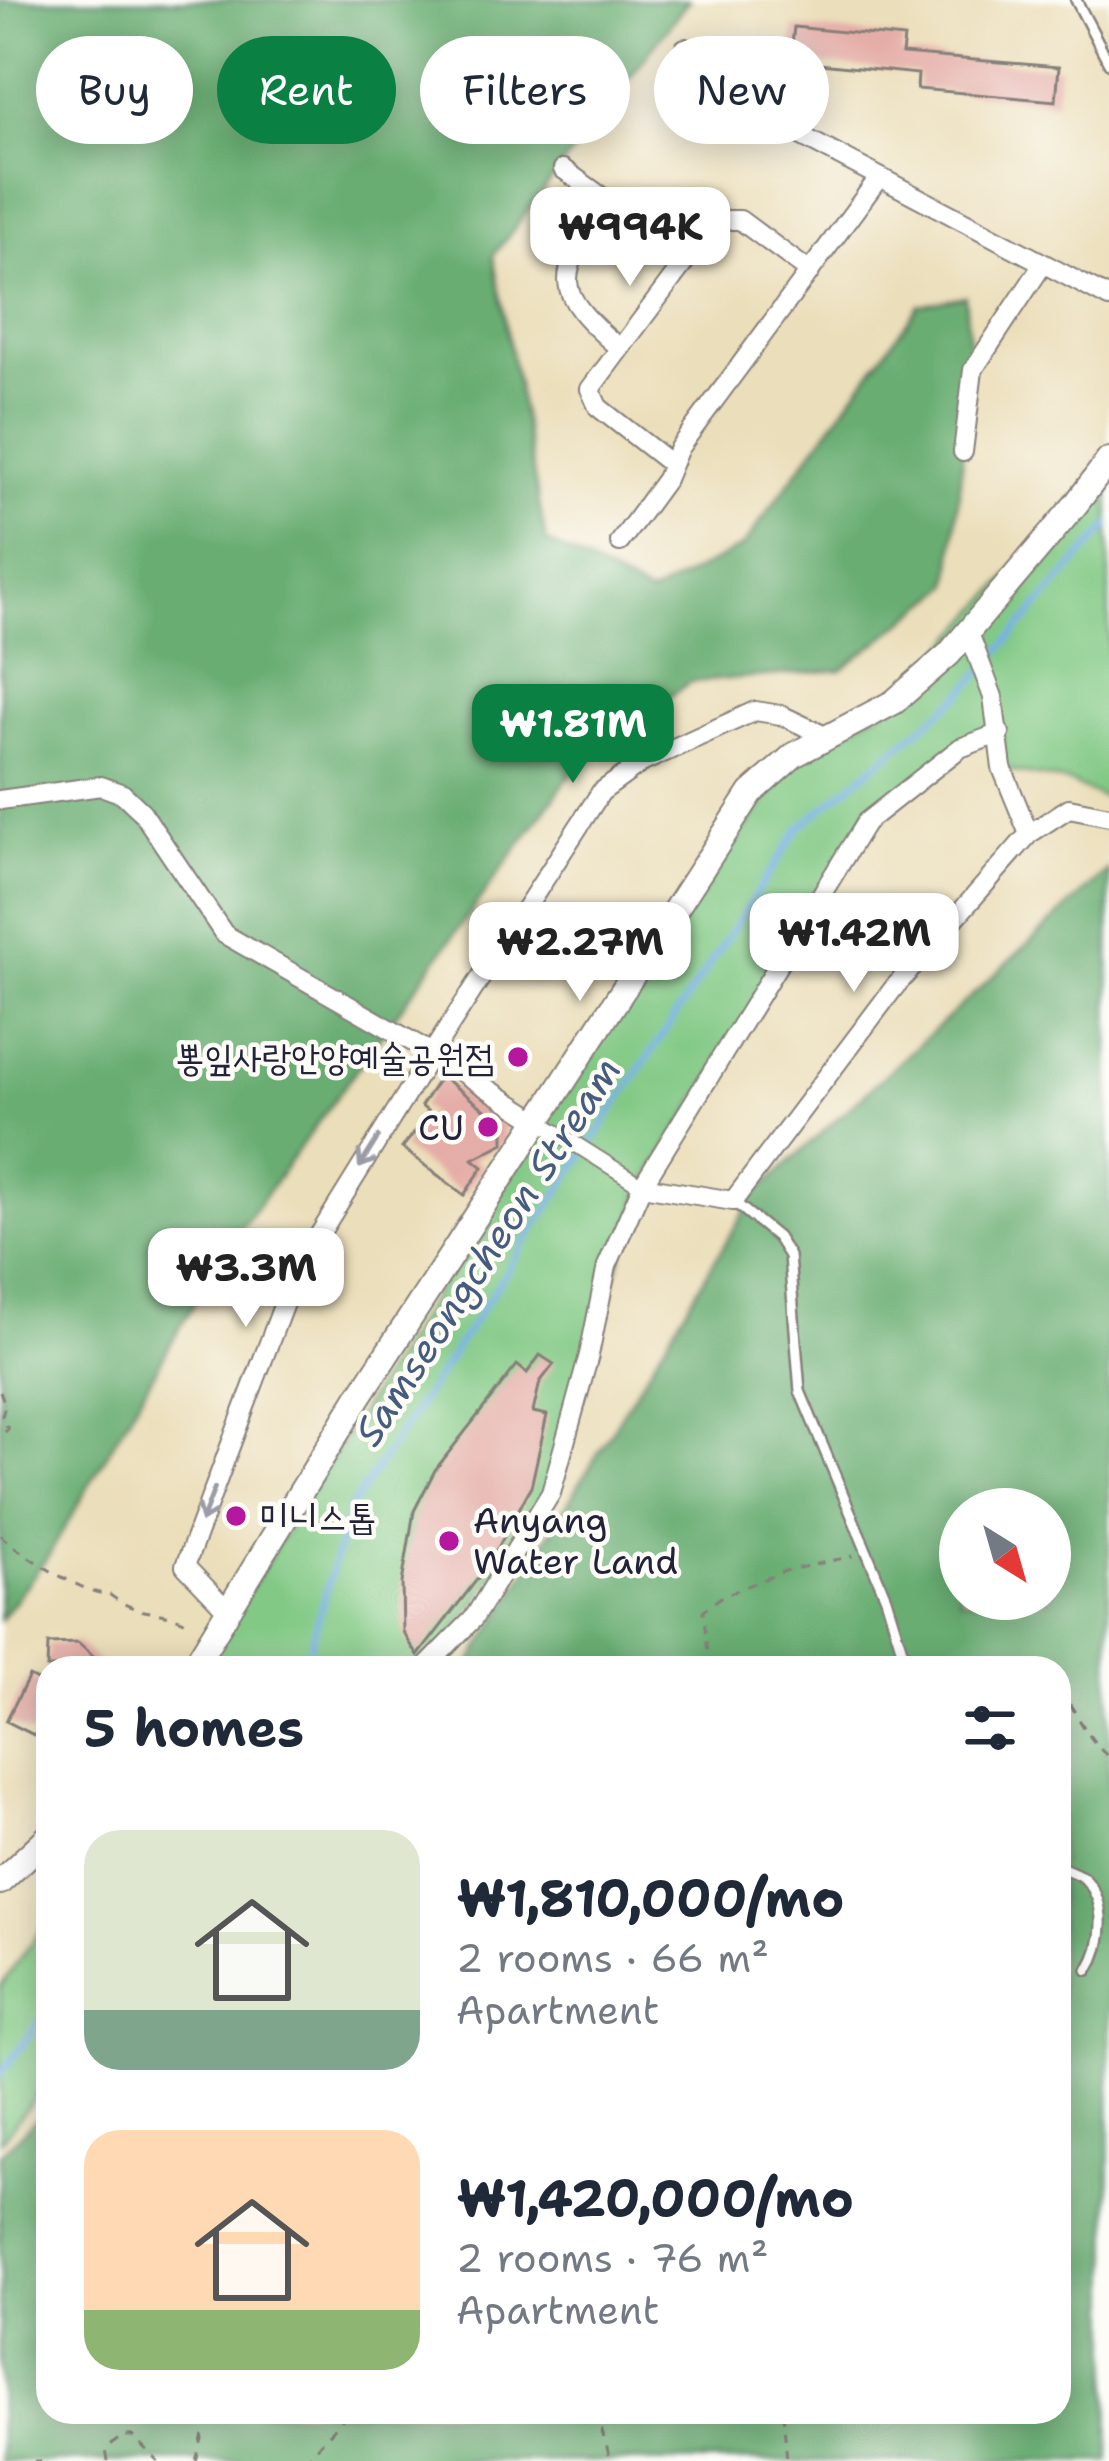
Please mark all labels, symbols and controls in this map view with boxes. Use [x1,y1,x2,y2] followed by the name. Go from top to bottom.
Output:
[36,36,193,144] chip: Buy
[217,36,396,144] chip: Rent
[420,36,630,144] chip: Filters
[654,36,829,144] chip: New
[546,187,714,289] pin: ₩994K
[557,200,703,252] text: ₩994K
[475,684,671,786] pin: ₩1.81M
[499,697,647,749] text: ₩1.81M
[756,893,952,995] pin: ₩1.42M
[482,902,678,1004] pin: ₩2.27M
[777,906,931,958] text: ₩1.42M
[496,915,664,967] text: ₩2.27M
[175,1033,494,1082] place label: 뽕잎사랑안양예술공원점
[505,1044,531,1070] marker: 뽕잎사랑안양예술공원점
[342,1047,632,1455] water label: Samseongcheon Stream
[418,1103,464,1152] place label: CU
[475,1114,501,1140] marker: CU
[357,1134,382,1168] one-way arrow
[162,1228,330,1330] pin: ₩3.3M
[175,1241,317,1293] text: ₩3.3M
[196,1486,218,1523] one-way arrow
[939,1488,1071,1620] north arrow
[939,1488,1071,1620] map controls
[260,1492,376,1541] place label: 미니스톱
[473,1496,678,1586] place label: Anyang Water Land
[223,1503,249,1529] marker: 미니스톱
[436,1528,462,1554] marker: Anyang Water Land
[84,1694,304,1762] text: 5 homes
[957,1695,1023,1761] icon: filters
[456,1864,844,1932] text: ₩1,810,000/mo
[180,1878,324,2022] icon: home
[456,1932,769,1984] text: 2 rooms · 66 m²
[456,1984,659,2036] text: Apartment
[456,2164,854,2232] text: ₩1,420,000/mo
[180,2178,324,2322] icon: home
[456,2232,768,2284] text: 2 rooms · 76 m²
[456,2284,659,2336] text: Apartment

